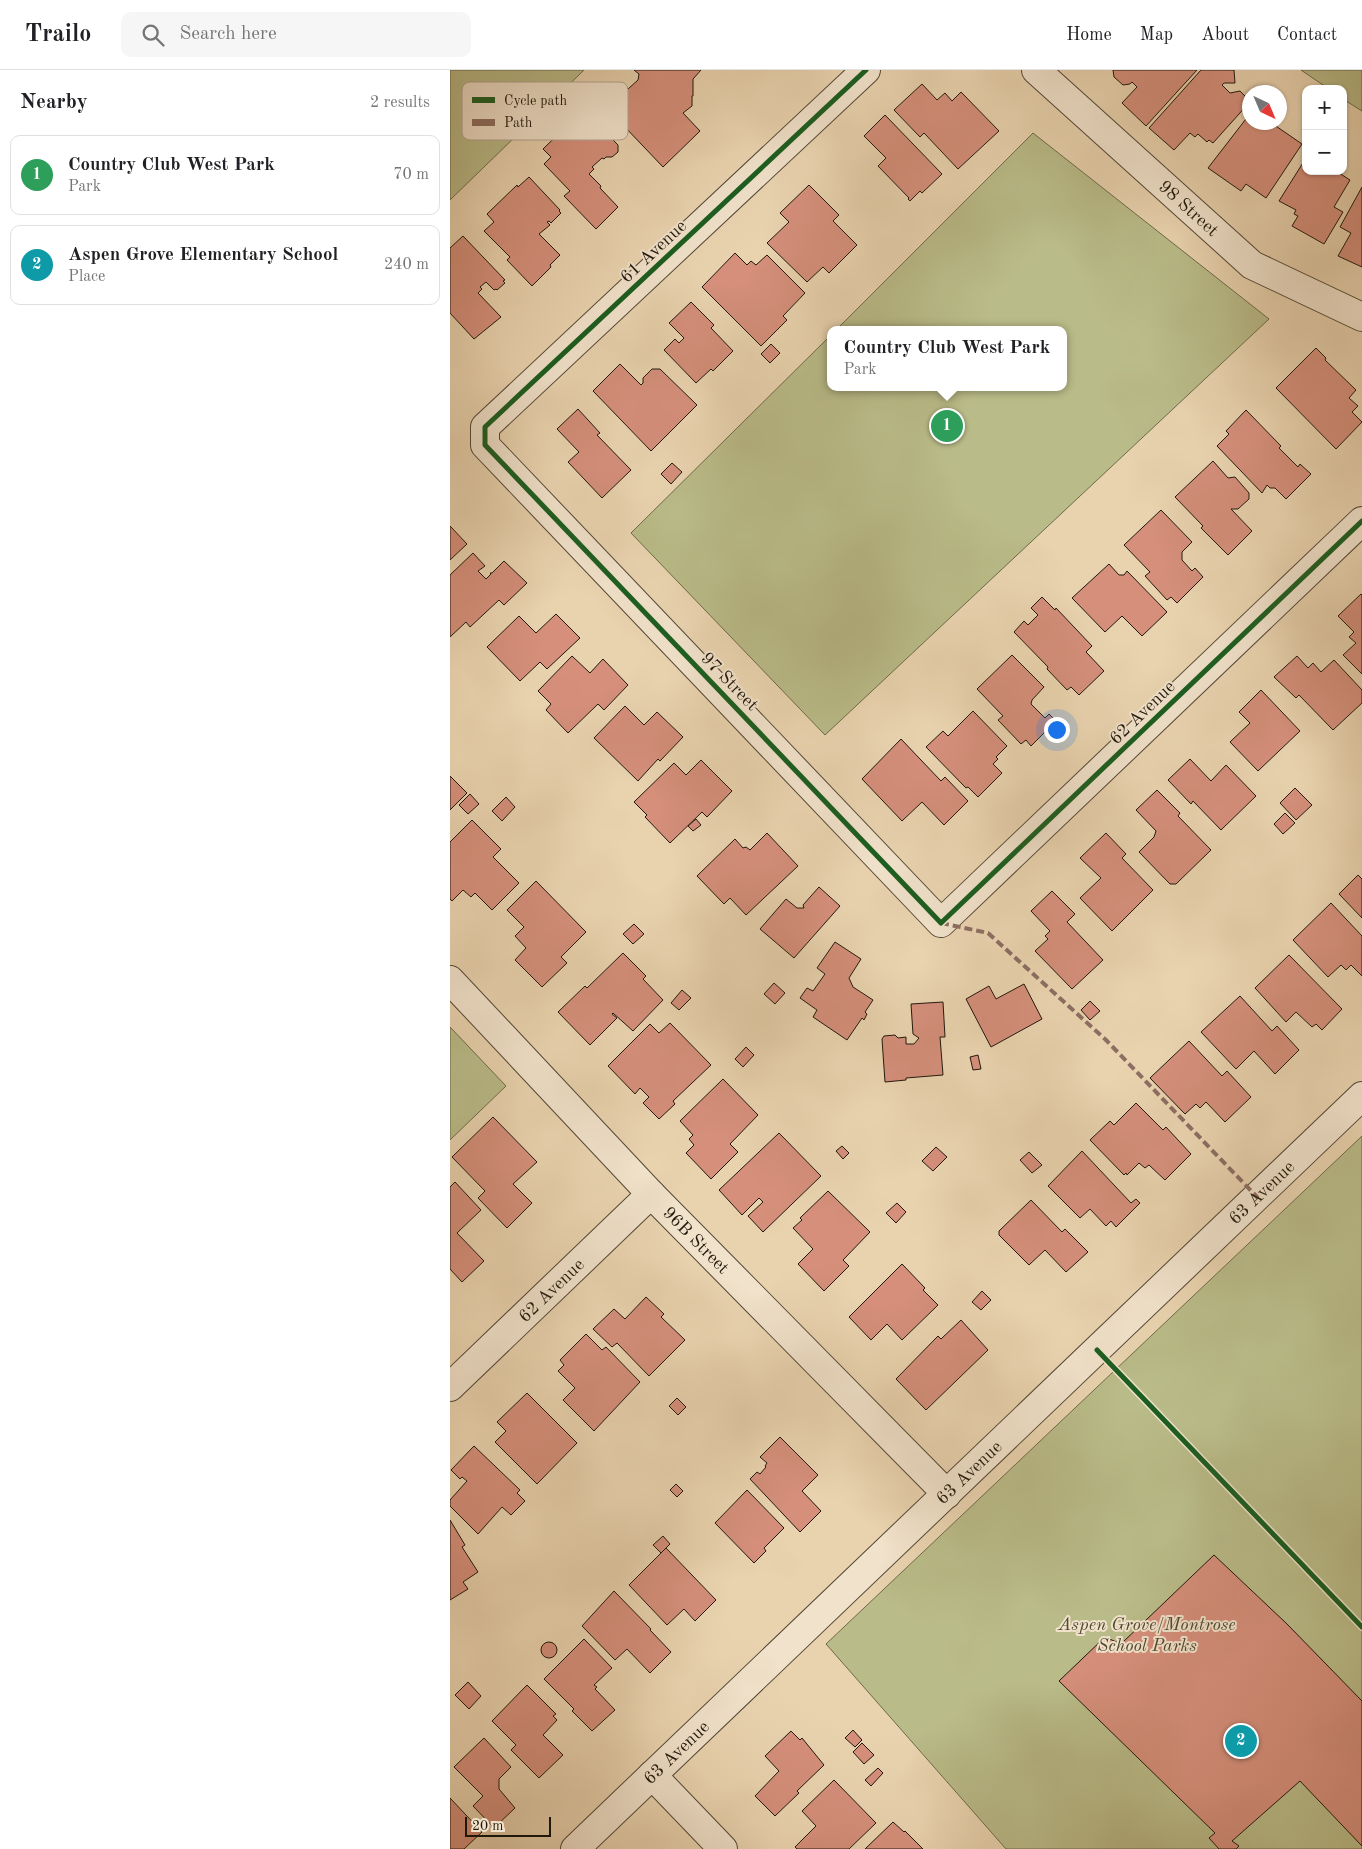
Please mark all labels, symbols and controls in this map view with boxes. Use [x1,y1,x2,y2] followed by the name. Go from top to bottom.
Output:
[121,12,471,57] search box
[139,21,167,49] icon: search
[25,23,91,47] text: Trailo
[179,25,277,44] text: Search here
[1066,26,1112,44] text: Home
[1140,26,1173,44] text: Map
[1201,26,1249,44] text: About
[1277,26,1337,44] text: Contact
[462,82,628,140] legend
[1242,85,1287,130] north arrow
[1302,85,1347,175] map controls
[1302,85,1347,130] button: +
[20,92,88,113] text: Nearby
[504,94,567,108] text: Cycle path
[370,95,430,111] text: 2 results
[504,116,533,130] text: Path
[1302,130,1347,175] button: −
[68,156,275,175] text: Country Club West Park
[32,167,42,183] text: 1
[393,167,429,183] text: 70 m
[1155,177,1222,240] street label: 98 Street
[68,179,101,195] text: Park
[617,217,690,287] street label: 61 Avenue
[68,246,338,265] text: Aspen Grove Elementary School
[32,257,42,273] text: 2
[384,257,429,273] text: 240 m
[68,269,105,285] text: Place
[827,326,1067,391] popup
[844,339,1050,358] text: Country Club West Park
[844,362,877,378] text: Park
[931,407,963,445] pin: 1
[697,649,761,714] street label: 97 Street
[1107,677,1179,748] street label: 62 Avenue
[1044,717,1070,743] your location
[1226,1158,1298,1228] street label: 63 Avenue
[659,1204,732,1278] street label: 96B Street
[515,1255,588,1326] street label: 62 Avenue
[933,1438,1006,1508] street label: 63 Avenue
[1057,1616,1236,1655] park label: Aspen Grove/Montrose School Parks
[641,1718,713,1788] street label: 63 Avenue
[1225,1722,1257,1760] pin: 2
[465,1814,551,1837] scale bar
[472,1819,503,1833] text: 20 m

